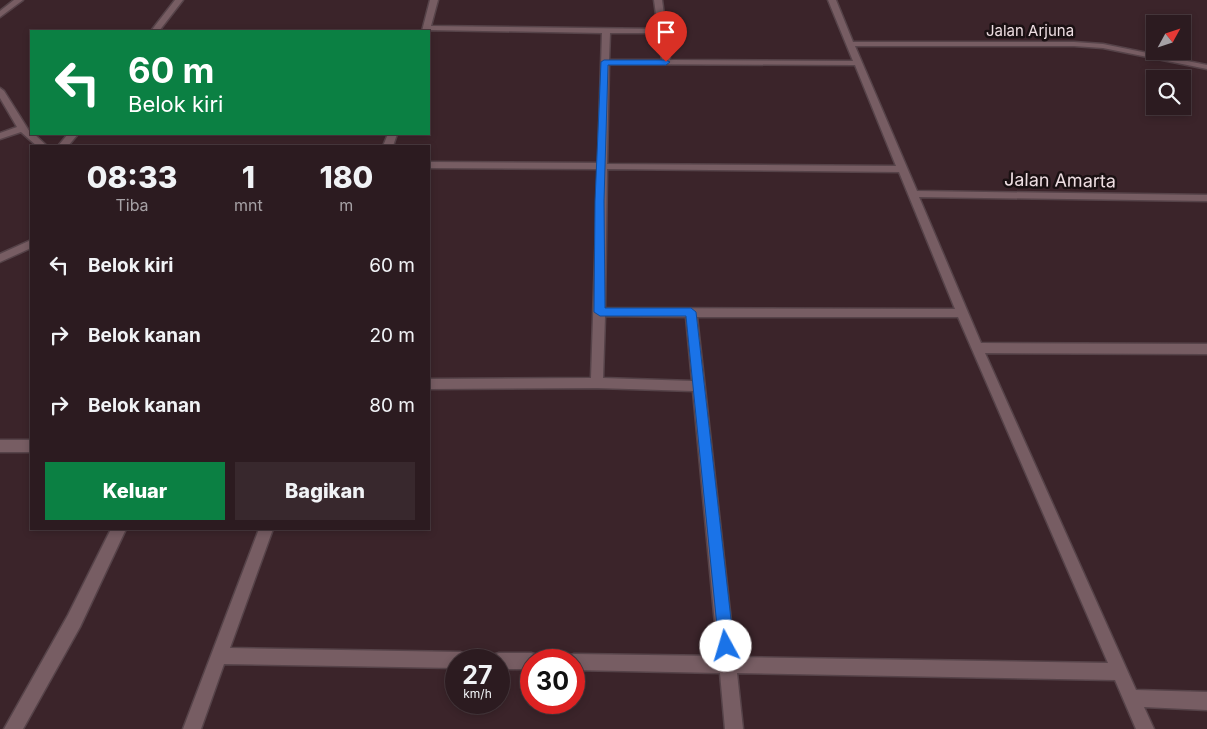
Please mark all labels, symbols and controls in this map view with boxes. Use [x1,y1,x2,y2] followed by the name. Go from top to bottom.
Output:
[645,11,687,62] pin
[1146,15,1191,60] north arrow
[1146,15,1191,115] map controls
[652,18,680,46] icon: arrive
[986,21,1074,40] street label: Jalan Arjuna
[128,49,215,91] text: 60 m
[45,50,110,115] icon: left
[1146,70,1191,115] button: search
[128,91,223,117] text: Belok kiri
[87,159,177,195] text: 08:33
[242,159,255,195] text: 1
[319,159,373,195] text: 180
[1004,169,1116,191] street label: Jalan Amarta
[115,195,149,215] text: Tiba
[234,195,263,215] text: mnt
[339,195,353,215] text: m
[45,251,73,279] icon: left
[88,254,173,277] text: Belok kiri
[369,254,415,277] text: 60 m
[45,321,73,349] icon: right
[88,324,201,347] text: Belok kanan
[369,324,415,347] text: 20 m
[45,391,73,419] icon: right
[88,394,201,417] text: Belok kanan
[369,394,415,417] text: 80 m
[45,462,225,520] button: Keluar
[235,462,415,520] button: Bagikan
[699,619,751,671] position arrow
[520,649,585,714] speed limit sign: 30
[462,660,493,690] text: 27
[463,686,492,701] text: km/h

